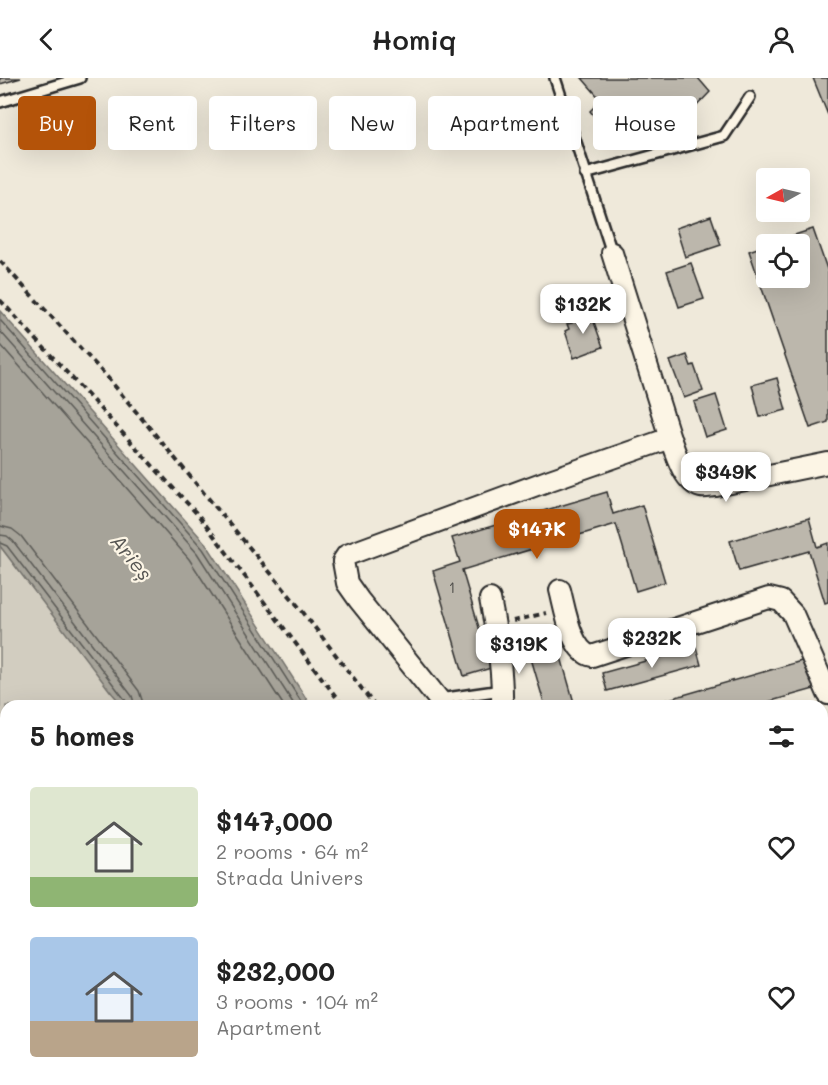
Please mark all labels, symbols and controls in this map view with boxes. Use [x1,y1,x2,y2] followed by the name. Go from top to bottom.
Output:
[372,22,456,57] text: Homiq
[30,23,63,56] icon: back
[765,23,798,56] icon: person
[18,96,96,150] chip: Buy
[108,96,197,150] chip: Rent
[209,96,317,150] chip: Filters
[329,96,416,150] chip: New
[428,96,581,150] chip: Apartment
[593,96,697,150] chip: House
[756,168,810,222] north arrow
[756,168,810,288] map controls
[756,234,810,288] button: locate
[541,284,625,335] pin: $132K
[554,290,612,316] text: $132K
[684,452,768,503] pin: $349K
[695,458,757,484] text: $349K
[495,509,579,560] pin: $147K
[508,515,566,541] text: $147K
[105,529,158,586] water label: Arieș
[449,577,455,597] house number: 1
[610,618,694,669] pin: $232K
[477,624,561,675] pin: $319K
[622,624,682,650] text: $232K
[490,630,548,656] text: $319K
[30,719,135,753] text: 5 homes
[765,720,798,753] icon: filters
[216,804,333,838] text: $147,000
[78,811,150,883] icon: home
[765,831,798,864] icon: heart
[216,838,368,864] text: 2 rooms · 64 m²
[216,864,363,890] text: Strada Univers
[216,954,335,988] text: $232,000
[78,961,150,1033] icon: home
[765,981,798,1014] icon: heart
[216,988,378,1014] text: 3 rooms · 104 m²
[216,1014,322,1040] text: Apartment

